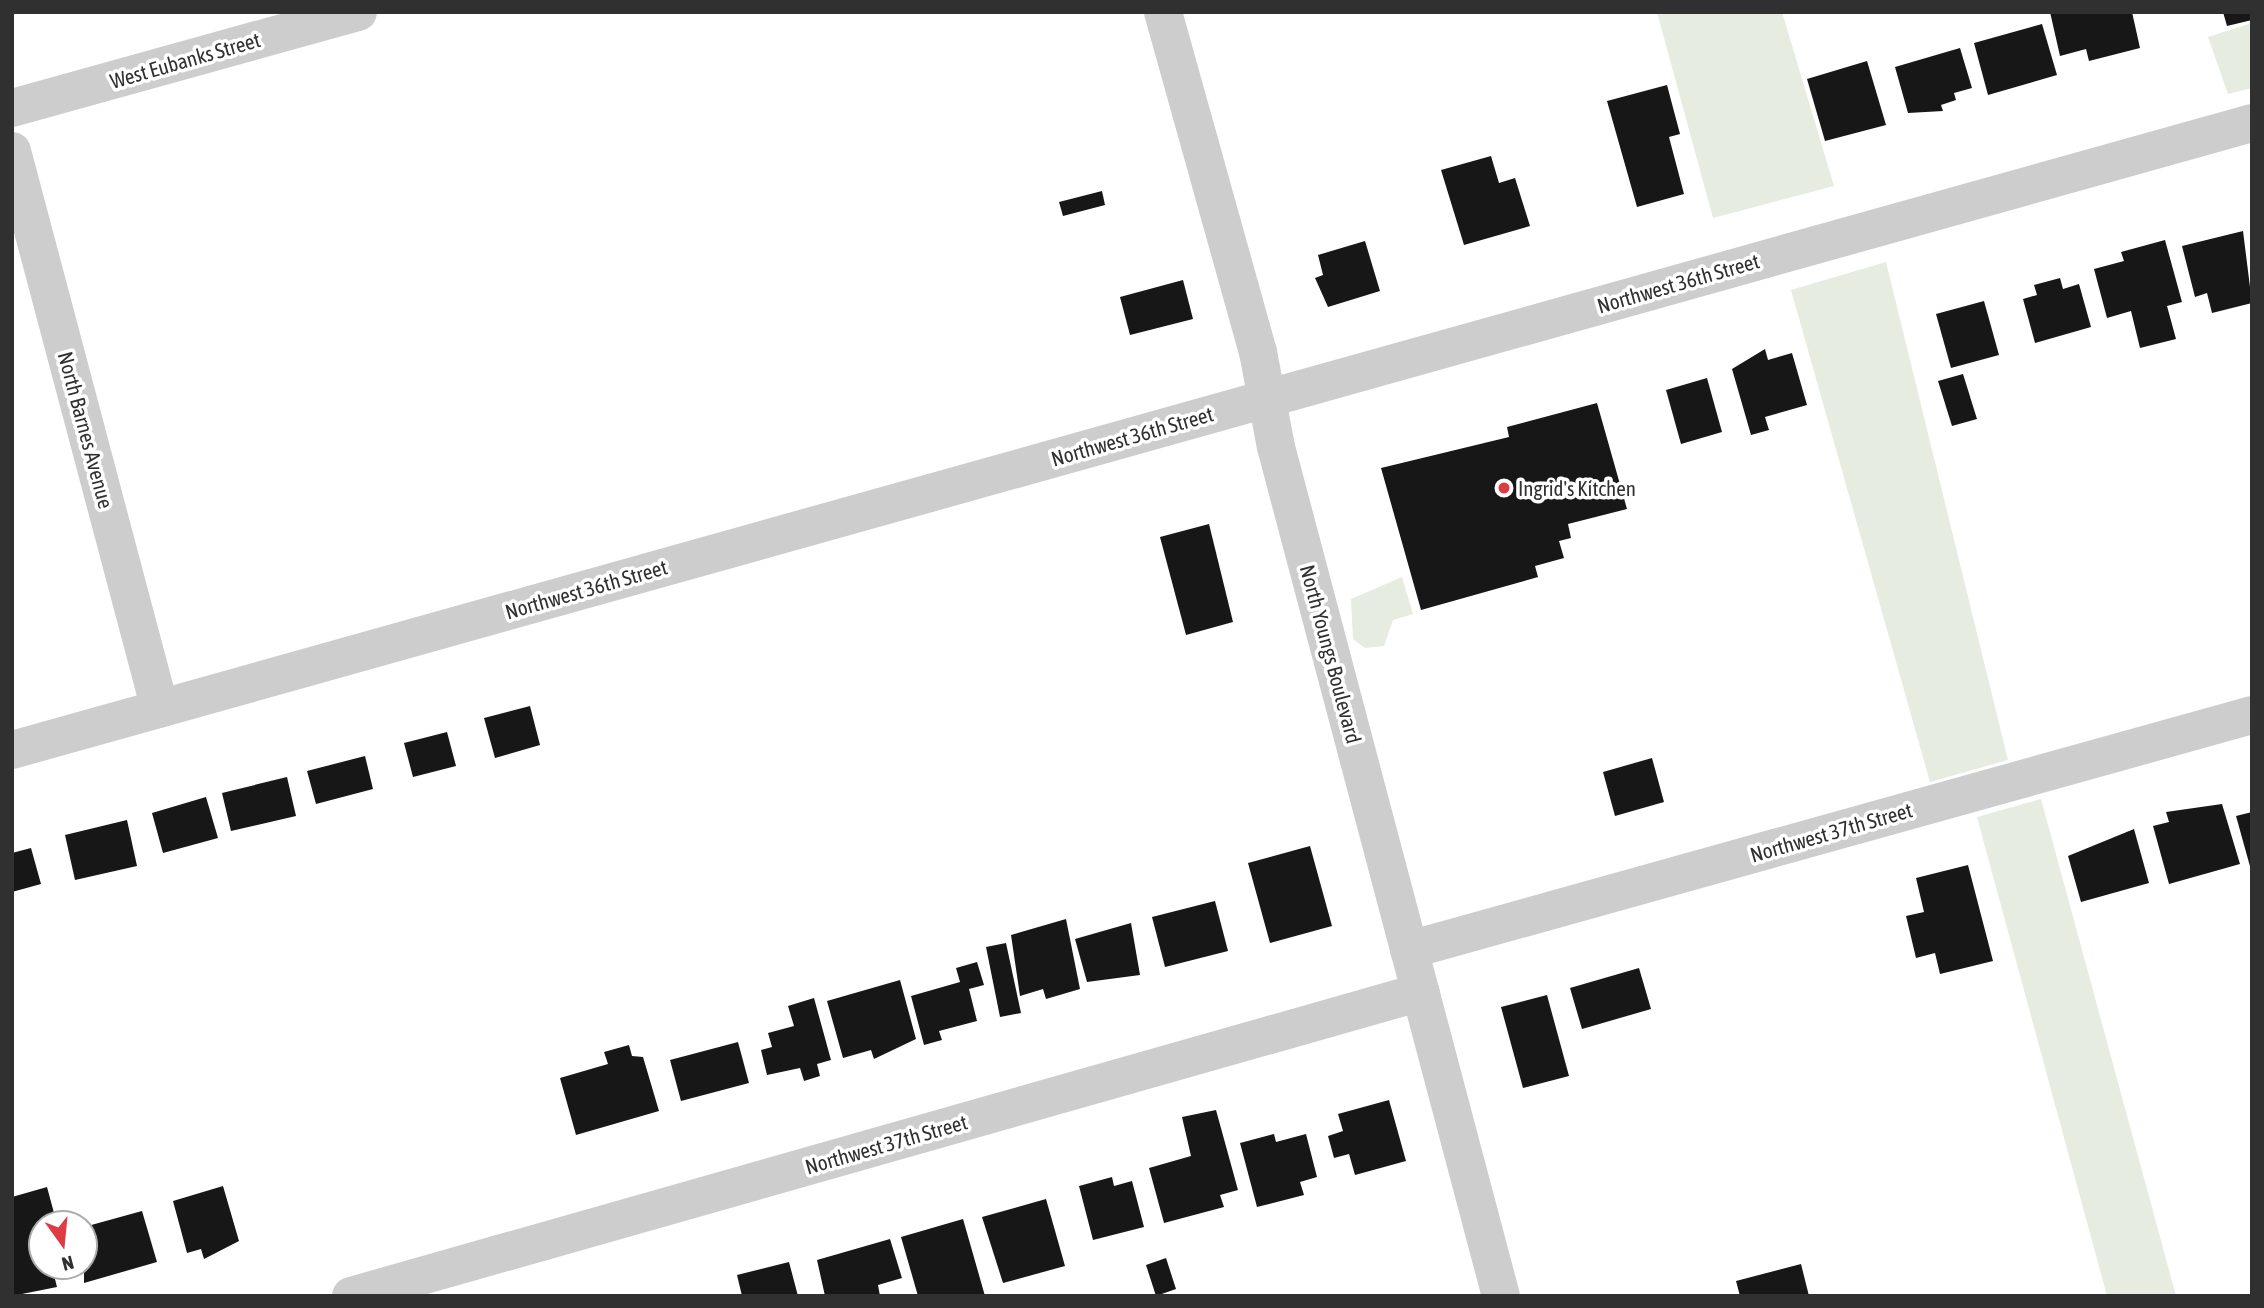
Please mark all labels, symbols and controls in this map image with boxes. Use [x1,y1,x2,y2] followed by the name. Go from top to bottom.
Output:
[107,27,263,93] street label: West Eubanks Street
[1594,248,1762,318] street label: Northwest 36th Street
[53,349,119,511] street label: North Barnes Avenue
[1048,401,1216,471] street label: Northwest 36th Street
[1518,475,1636,501] place label: Ingrid's Kitchen
[1496,480,1512,496] marker: Ingrid's Kitchen
[502,554,670,624] street label: Northwest 36th Street
[1295,562,1367,746] street label: North Youngs Boulevard
[1747,797,1915,867] street label: Northwest 37th Street
[802,1109,970,1179] street label: Northwest 37th Street
[28,1210,98,1280] north arrow
[60,1251,76,1275] text: N

